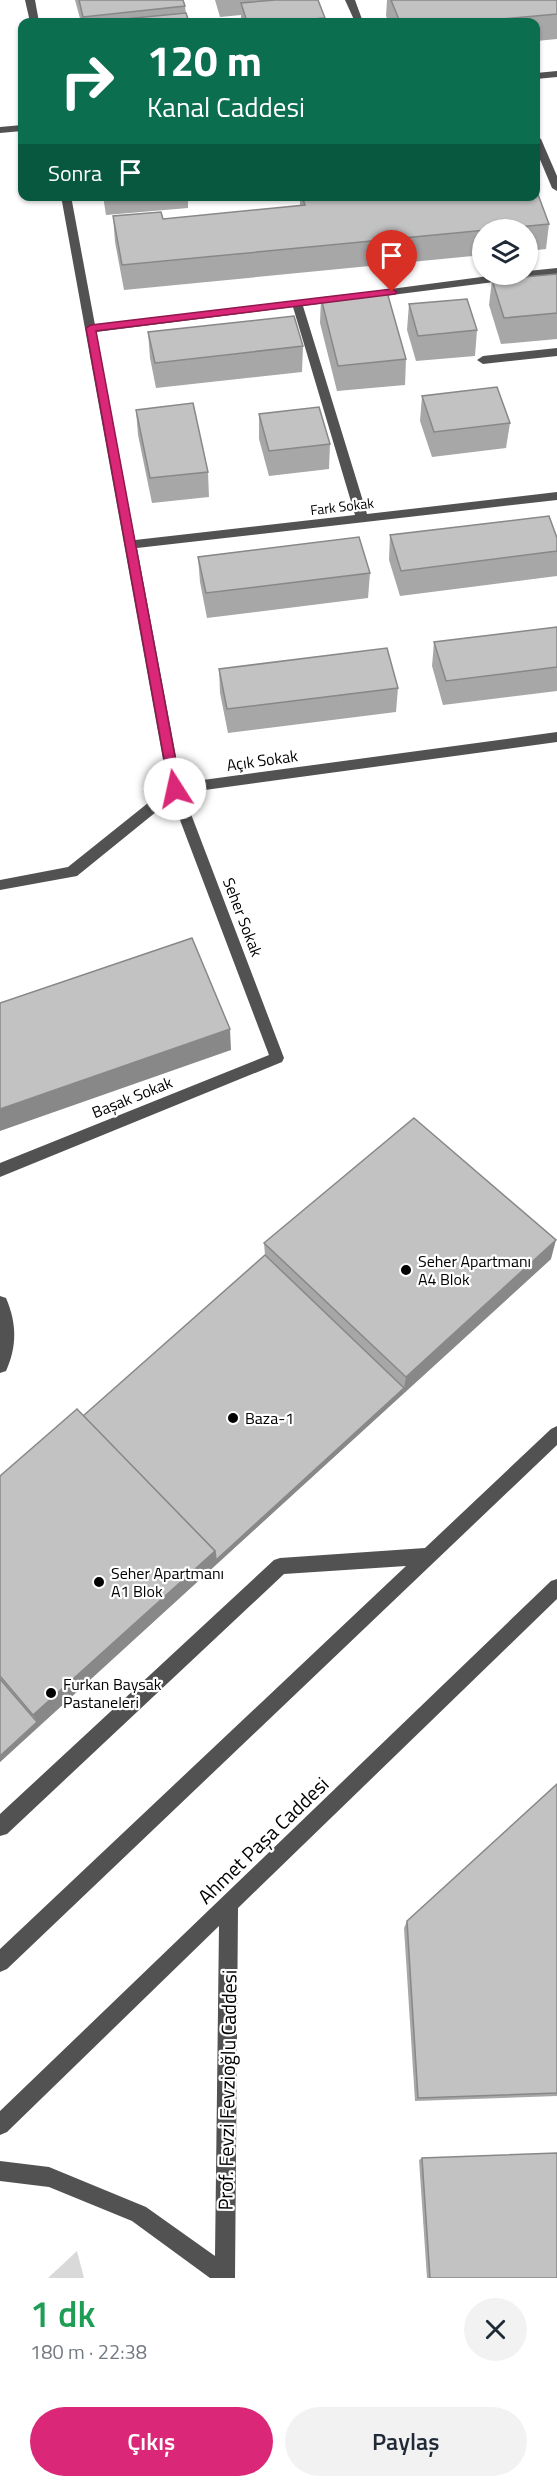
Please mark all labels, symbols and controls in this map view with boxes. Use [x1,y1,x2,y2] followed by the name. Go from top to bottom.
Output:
[147,28,262,92] text: 120 m
[48,42,126,120] icon: right
[147,86,305,127] text: Kanal Caddesi
[48,156,102,190] text: Sonra
[114,156,147,189] icon: arrive
[472,219,538,285] map controls
[472,219,538,285] button: layers
[366,230,417,292] pin
[375,239,408,272] icon: arrive
[309,492,375,520] street label: Fark Sokak
[225,743,299,777] street label: Açık Sokak
[143,757,207,821] position arrow
[217,874,269,960] street label: Seher Sokak
[88,1070,176,1124] street label: Başak Sokak
[418,1249,531,1291] place label: Seher Apartmanı A4 Blok
[399,1263,413,1277] marker: Seher Apartmanı A4 Blok
[245,1406,294,1430] place label: Baza-1
[226,1411,240,1425] marker: Baza-1
[111,1561,224,1603] place label: Seher Apartmanı A1 Blok
[92,1575,106,1589] marker: Seher Apartmanı A1 Blok
[63,1672,162,1714] place label: Furkan Baysak Pastaneleri
[44,1686,58,1700] marker: Furkan Baysak Pastaneleri
[190,1769,336,1911] street label: Ahmet Paşa Caddesi
[209,1969,245,2211] street label: Prof. Fevzi Fevzioğlu Caddesi
[30,2286,95,2341] text: 1 dk
[464,2298,527,2361] button: close
[30,2336,147,2367] text: 180 m · 22:38
[30,2407,273,2476] button: Çıkış
[285,2407,527,2476] button: Paylaş

